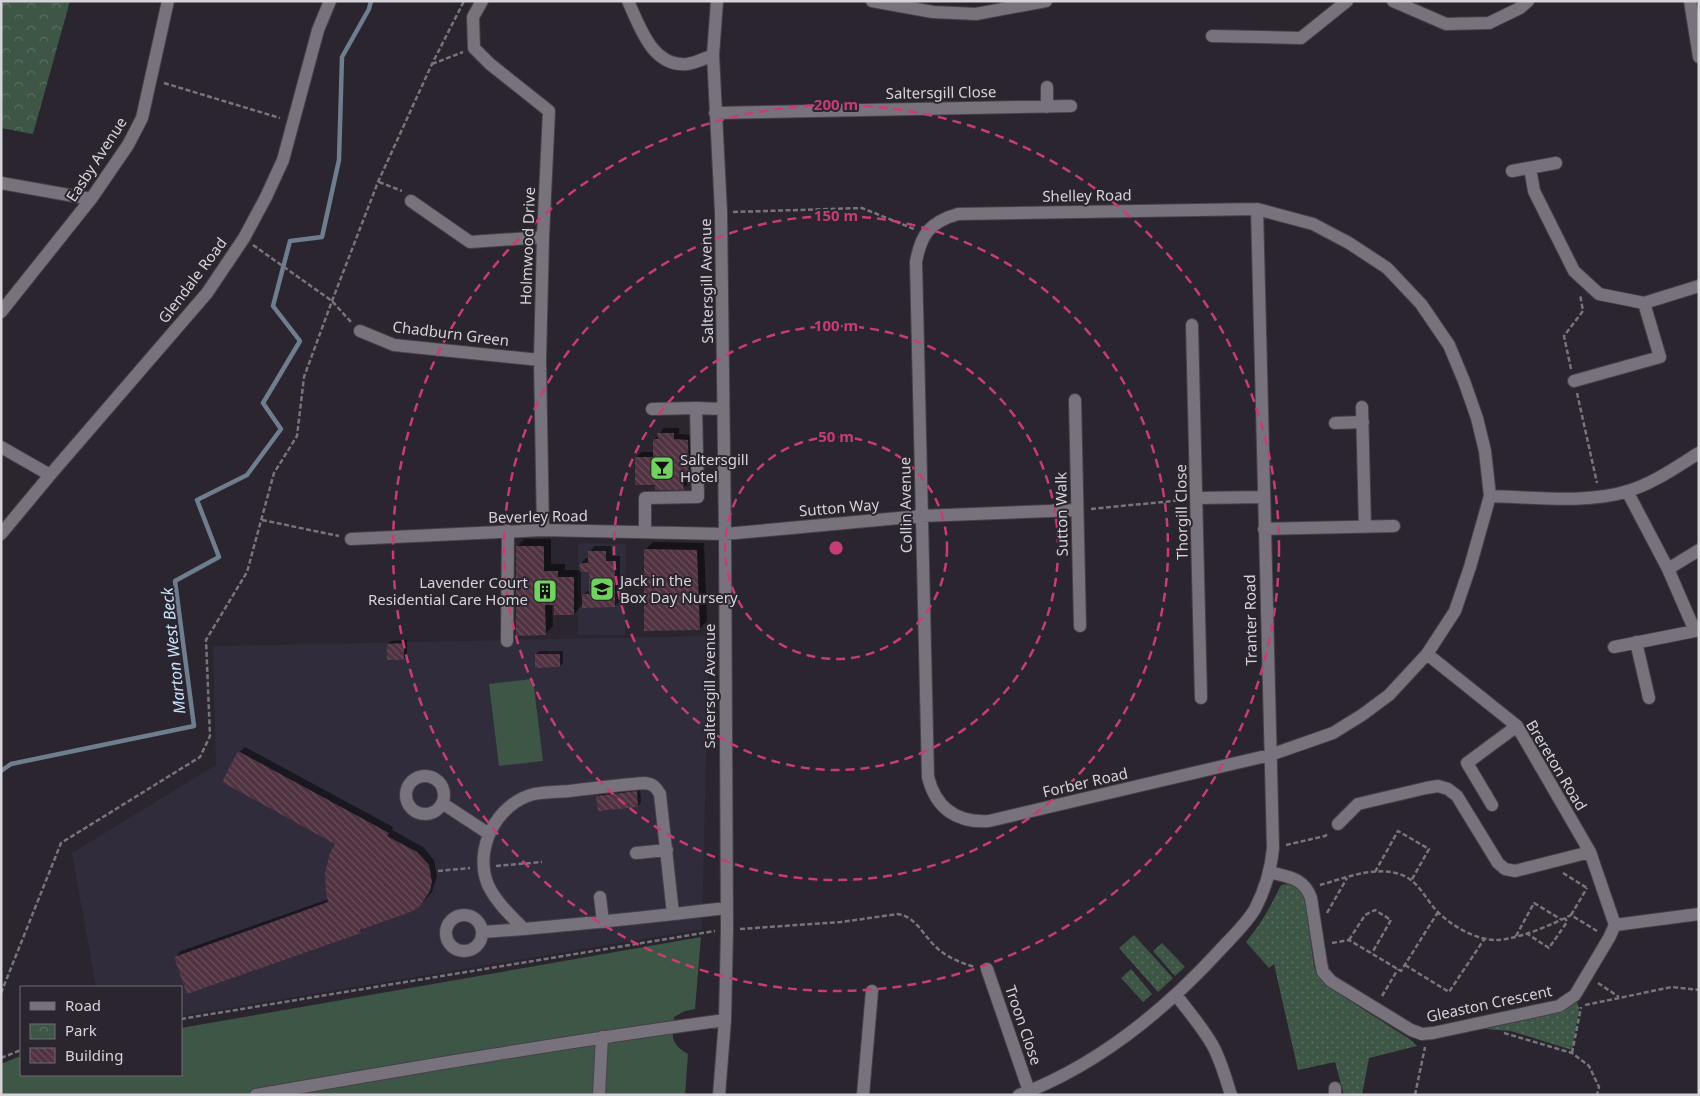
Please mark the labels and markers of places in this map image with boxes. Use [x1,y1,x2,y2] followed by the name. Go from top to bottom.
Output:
[680,449,749,486] place label: Saltersgill Hotel
[649,455,675,481] bar icon: Saltersgill Hotel
[827,539,845,557] centre of rings
[618,570,738,607] place label: Jack in the Box Day Nursery
[368,572,529,609] place label: Lavender Court Residential Care Home
[589,576,615,602] school or university icon: Jack in the Box Day Nursery
[532,578,558,604] building icon: Lavender Court Residential Care Home

